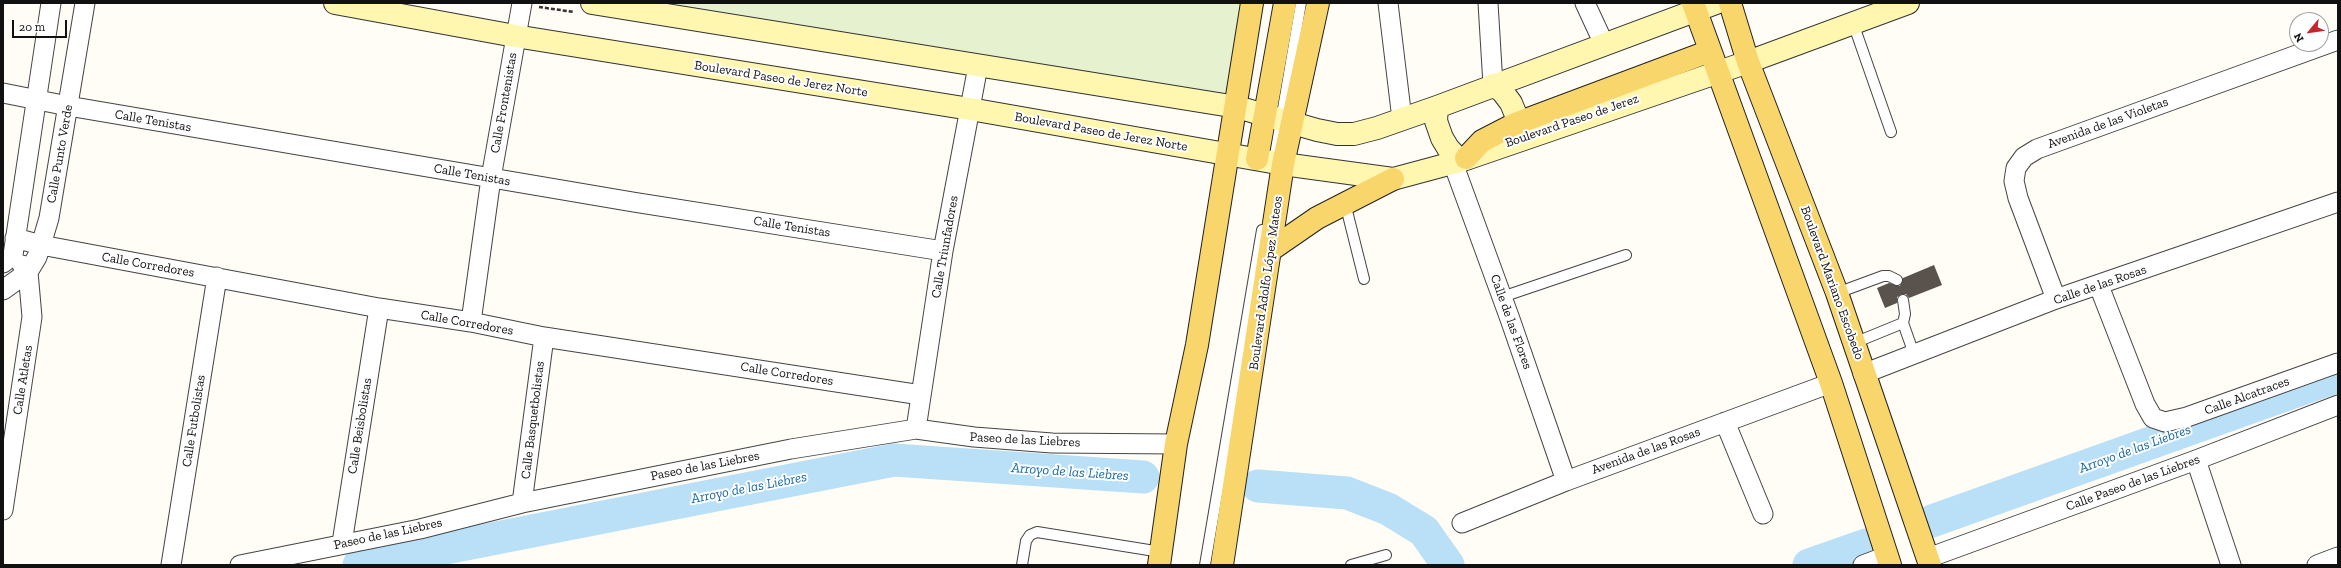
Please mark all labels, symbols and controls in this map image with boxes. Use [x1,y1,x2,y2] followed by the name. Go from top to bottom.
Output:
[14,12,69,38] scale bar
[2289,12,2329,52] north arrow
[19,20,45,34] text: 20 m
[2291,31,2307,44] text: N
[487,51,521,155] street label: Calle Frontenistas
[693,58,869,100] street label: Boulevard Paseo de Jerez Norte
[1503,91,1641,151] street label: Boulevard Paseo de Jerez
[2046,94,2170,152] street label: Avenida de las Violetas
[44,104,76,204] street label: Calle Punto Verde
[113,107,193,135] street label: Calle Tenistas
[1013,109,1189,155] street label: Boulevard Paseo de Jerez Norte
[432,161,512,189] street label: Calle Tenistas
[928,195,962,299] street label: Calle Triunfadores
[1246,195,1286,371] street label: Boulevard Adolfo López Mateos
[1797,204,1867,362] street label: Boulevard Mariano Escobedo
[752,213,832,241] street label: Calle Tenistas
[100,249,196,281] street label: Calle Corredores
[2051,262,2149,308] street label: Calle de las Rosas
[1487,272,1535,372] street label: Calle de las Flores
[419,307,515,339] street label: Calle Corredores
[10,344,36,416] street label: Calle Atletas
[739,359,835,389] street label: Calle Corredores
[518,360,548,480] street label: Calle Basquetbolistas
[2202,373,2292,419] street label: Calle Alcatraces
[179,374,209,468] street label: Calle Futbolistas
[345,377,375,475] street label: Calle Beisbolistas
[2077,421,2193,477] water label: Arroyo de las Liebres
[1590,424,1702,478] street label: Avenida de las Rosas
[969,429,1081,451] street label: Paseo de las Liebres
[649,448,761,484] street label: Paseo de las Liebres
[2064,451,2202,515] street label: Calle Paseo de las Liebres
[1011,460,1129,484] water label: Arroyo de las Liebres
[690,469,808,507] water label: Arroyo de las Liebres
[332,515,444,553] street label: Paseo de las Liebres

